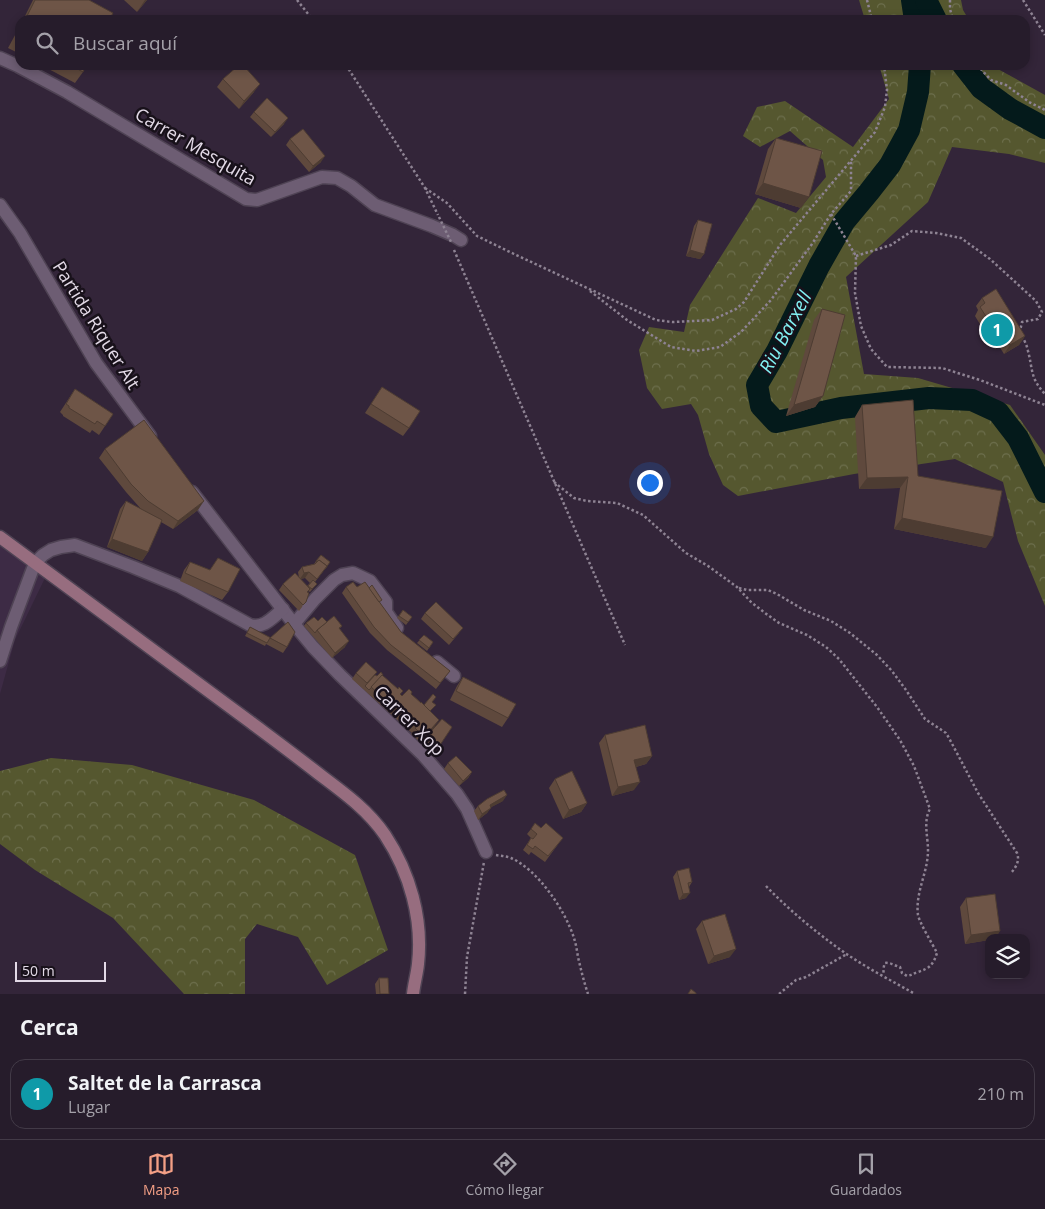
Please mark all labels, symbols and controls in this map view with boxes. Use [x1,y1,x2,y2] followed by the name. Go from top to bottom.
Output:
[15,15,1030,70] search box
[33,29,61,57] icon: search
[73,30,177,56] text: Buscar aquí
[131,102,261,190] street label: Carrer Mesquita
[48,256,146,394] street label: Partida Riquer Alt
[753,285,818,378] water label: Riu Barxell
[981,311,1013,349] pin: 1
[637,470,663,496] your location
[370,680,450,760] street label: Carrer Xop
[985,934,1030,979] map controls
[985,934,1030,979] button: layers
[15,959,106,982] scale bar
[22,961,55,980] text: 50 m
[20,1013,79,1041] text: Cerca
[68,1070,262,1096] text: Saltet de la Carrasca
[32,1083,42,1105] text: 1
[978,1083,1024,1105] text: 210 m
[68,1096,110,1118] text: Lugar
[143,1150,180,1199] tab: Mapa
[466,1150,544,1199] tab: Cómo llegar
[830,1150,902,1199] tab: Guardados

